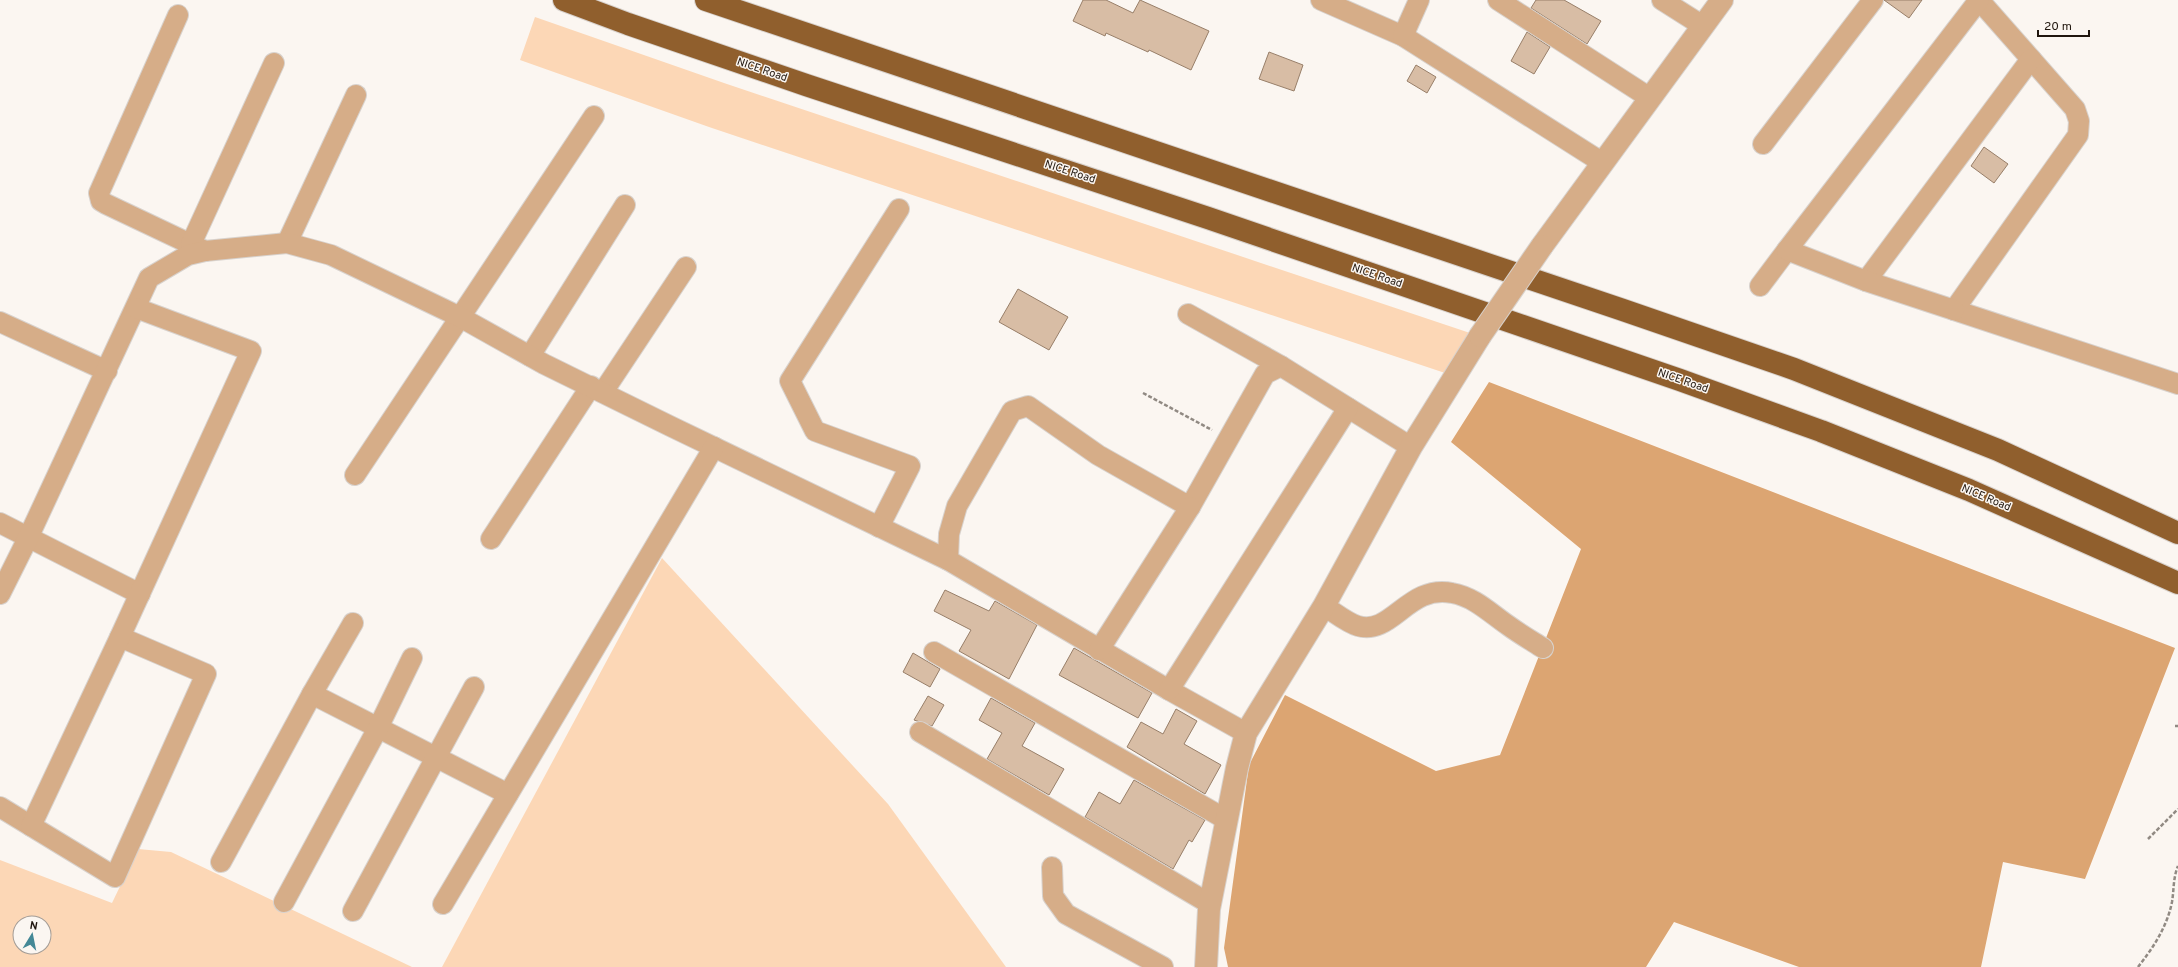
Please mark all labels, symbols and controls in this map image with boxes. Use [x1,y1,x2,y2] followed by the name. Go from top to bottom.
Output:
[2038,12,2089,38] scale bar
[2044,19,2072,35] text: 20 m
[735,55,789,85] street label: NICE Road
[1043,157,1097,187] street label: NICE Road
[1350,261,1404,291] street label: NICE Road
[1656,366,1710,396] street label: NICE Road
[1959,481,2013,515] street label: NICE Road
[12,915,52,955] north arrow
[28,919,39,934] text: N

